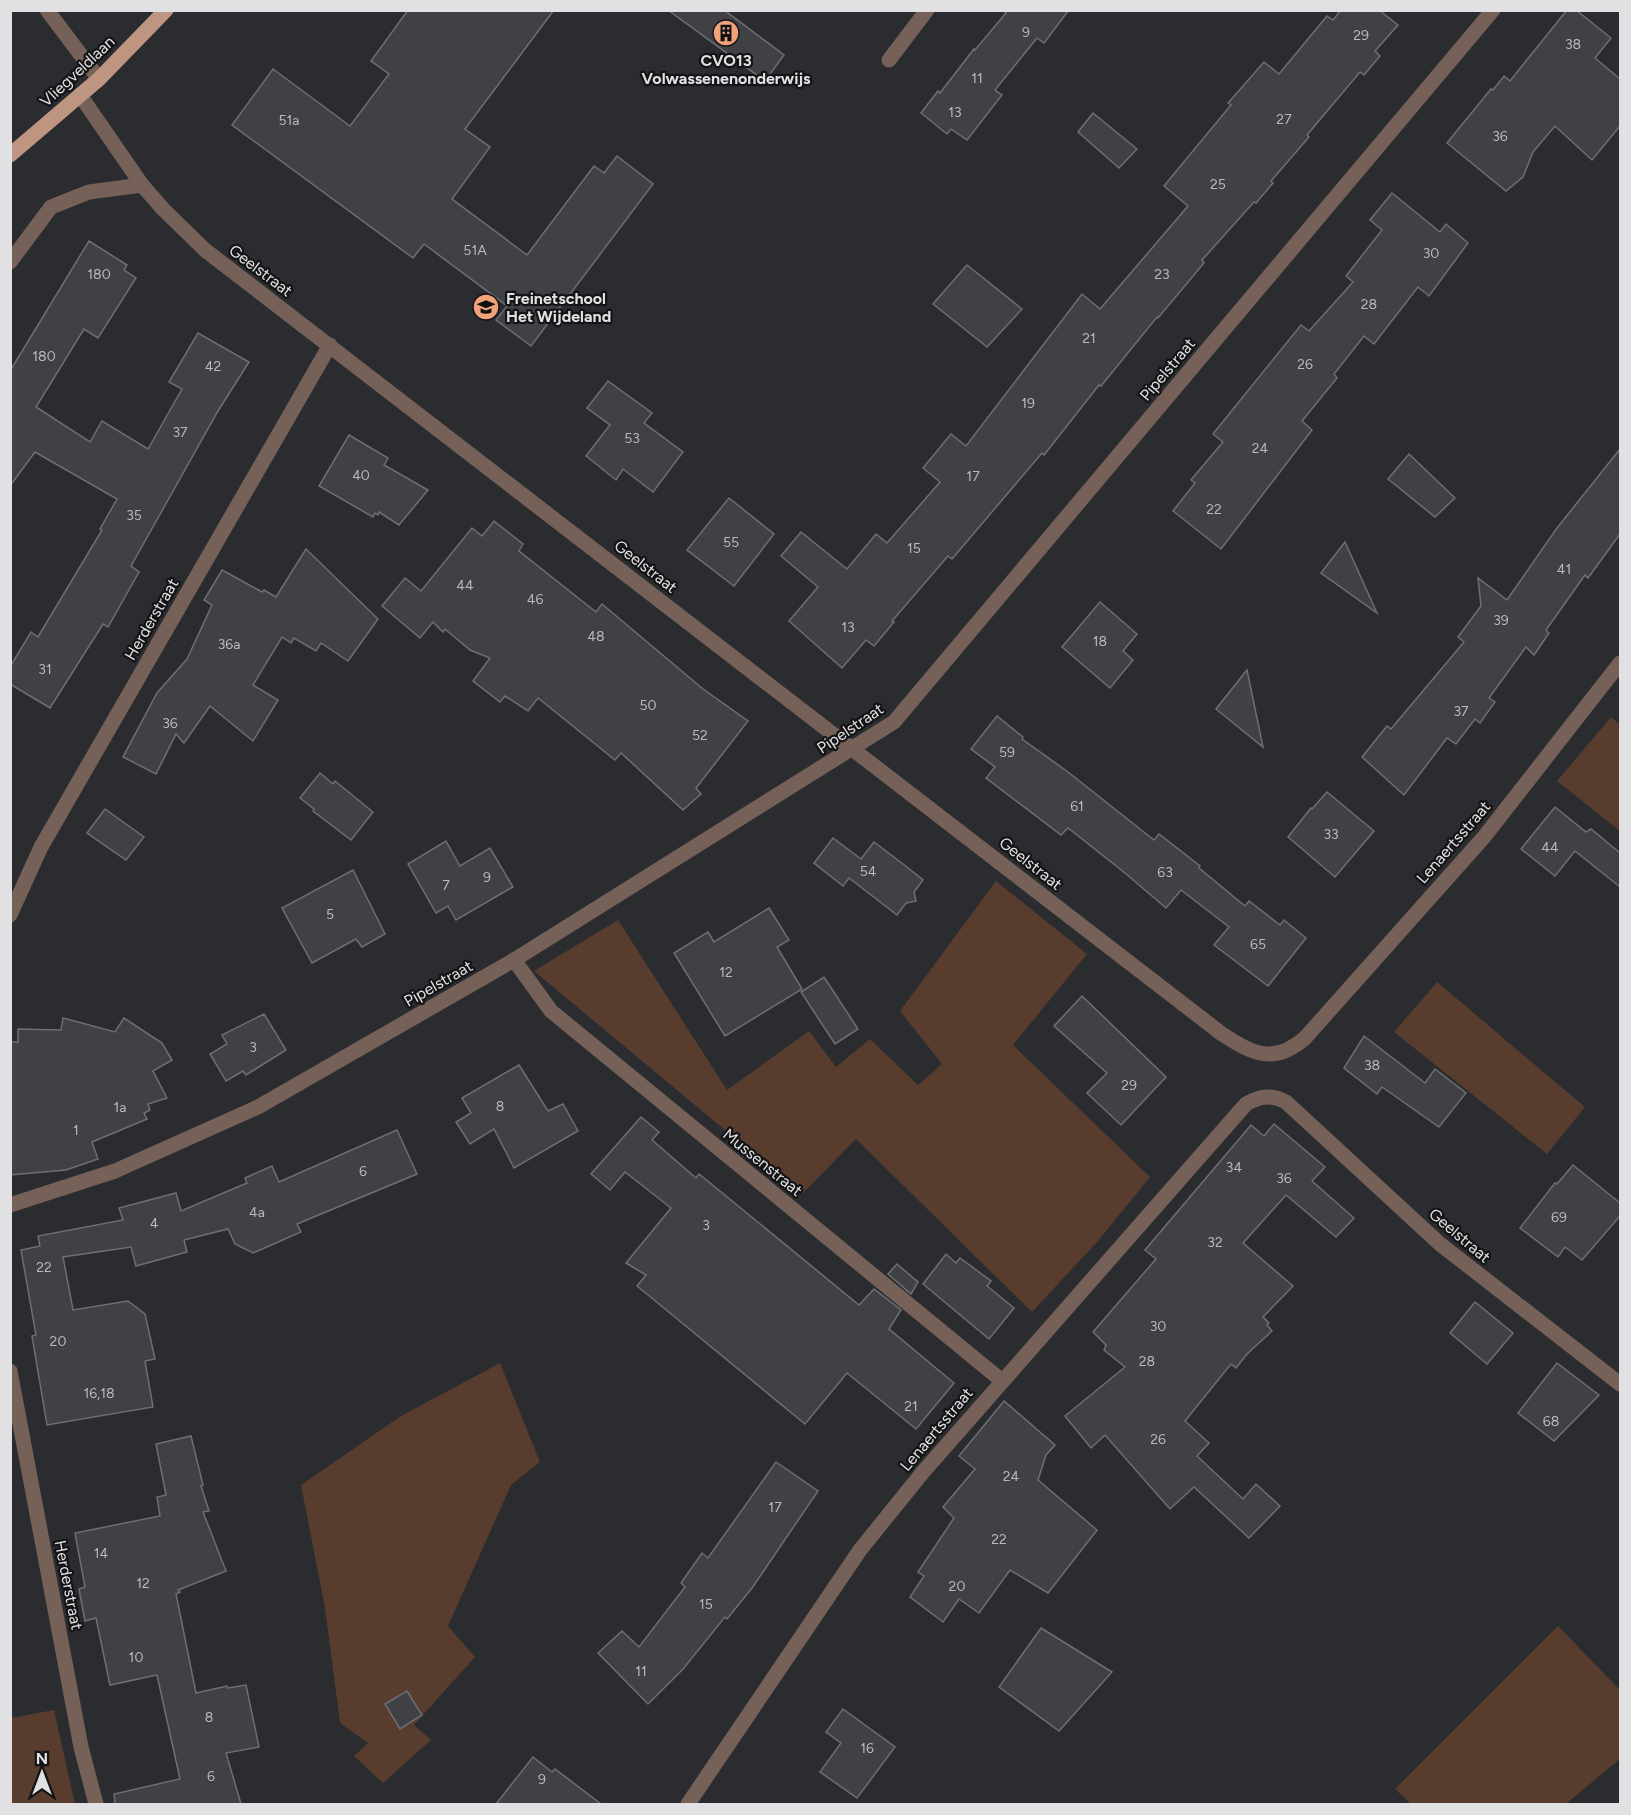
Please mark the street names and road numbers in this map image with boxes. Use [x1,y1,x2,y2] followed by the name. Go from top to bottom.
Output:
[36,32,119,111] street label: Vliegveldlaan
[225,240,296,300] street label: Geelstraat
[1136,334,1199,405] street label: Pipelstraat
[611,536,681,597] street label: Geelstraat
[120,575,182,663] street label: Herderstraat
[813,699,887,758] street label: Pipelstraat
[1412,797,1494,887] street label: Lenaertsstraat
[996,833,1066,894] street label: Geelstraat
[401,956,476,1011] street label: Pipelstraat
[719,1125,806,1200] street label: Mussenstraat
[1425,1204,1494,1267] street label: Geelstraat
[896,1384,977,1475] street label: Lenaertsstraat
[51,1539,87,1632] street label: Herderstraat

